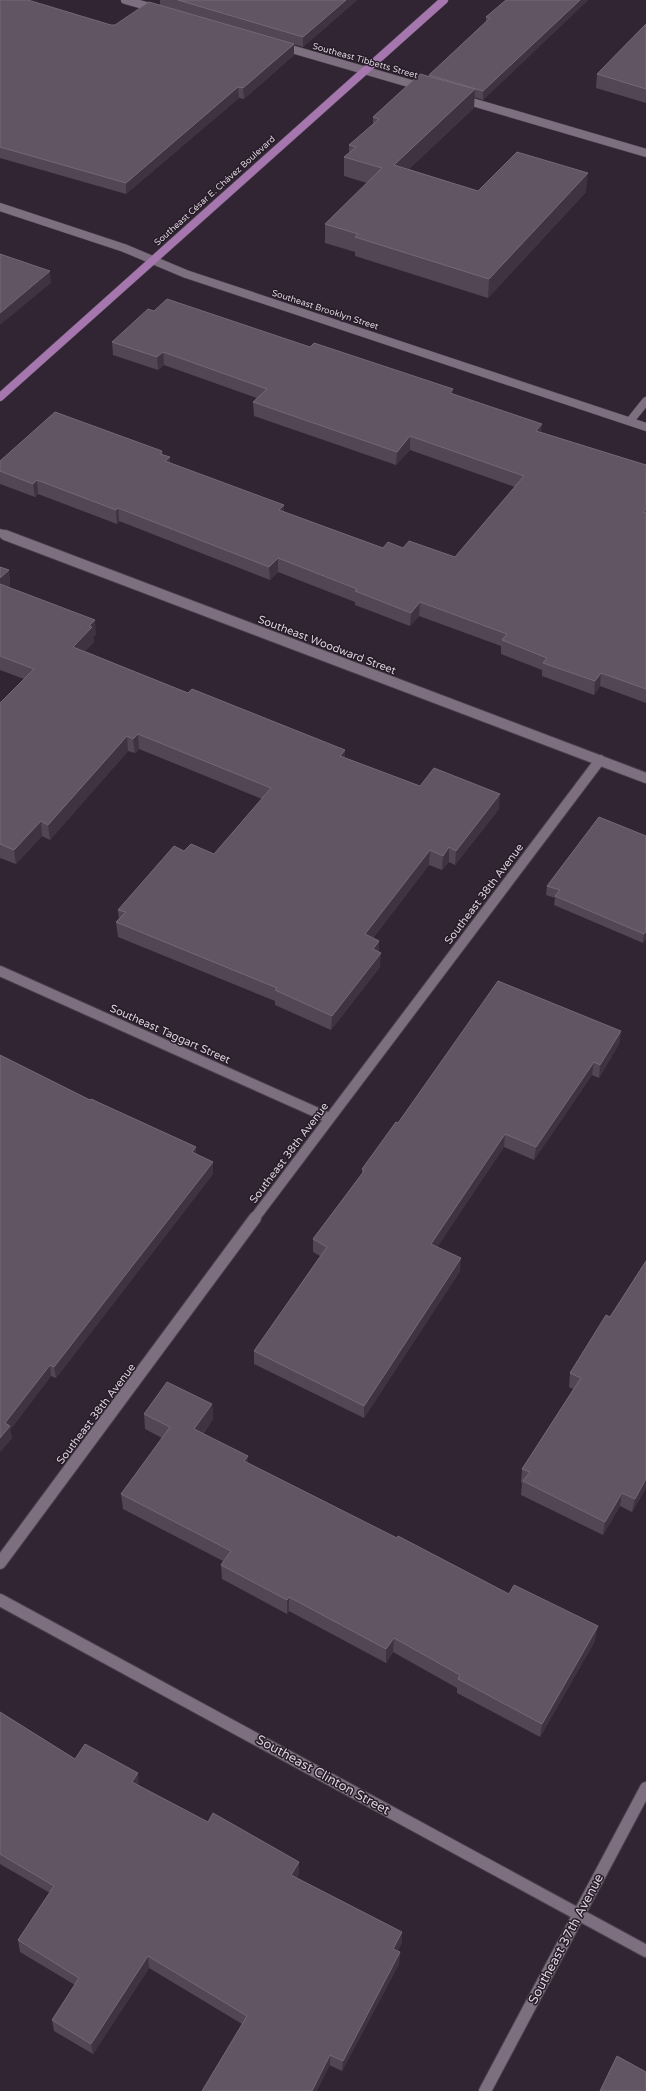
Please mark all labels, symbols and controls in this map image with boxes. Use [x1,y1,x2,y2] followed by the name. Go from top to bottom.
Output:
[311,41,419,81] street label: Southeast Tibbetts Street
[152,134,278,248] street label: Southeast César E. Chávez Boulevard
[270,288,380,333] street label: Southeast Brooklyn Street
[256,613,398,677] street label: Southeast Woodward Street
[442,841,526,947] street label: Southeast 38th Avenue
[108,1002,232,1066] street label: Southeast Taggart Street
[247,1100,331,1206] street label: Southeast 38th Avenue
[54,1361,138,1467] street label: Southeast 38th Avenue
[253,1732,393,1818] street label: Southeast Clinton Street
[525,1871,607,2007] street label: Southeast 37th Avenue

